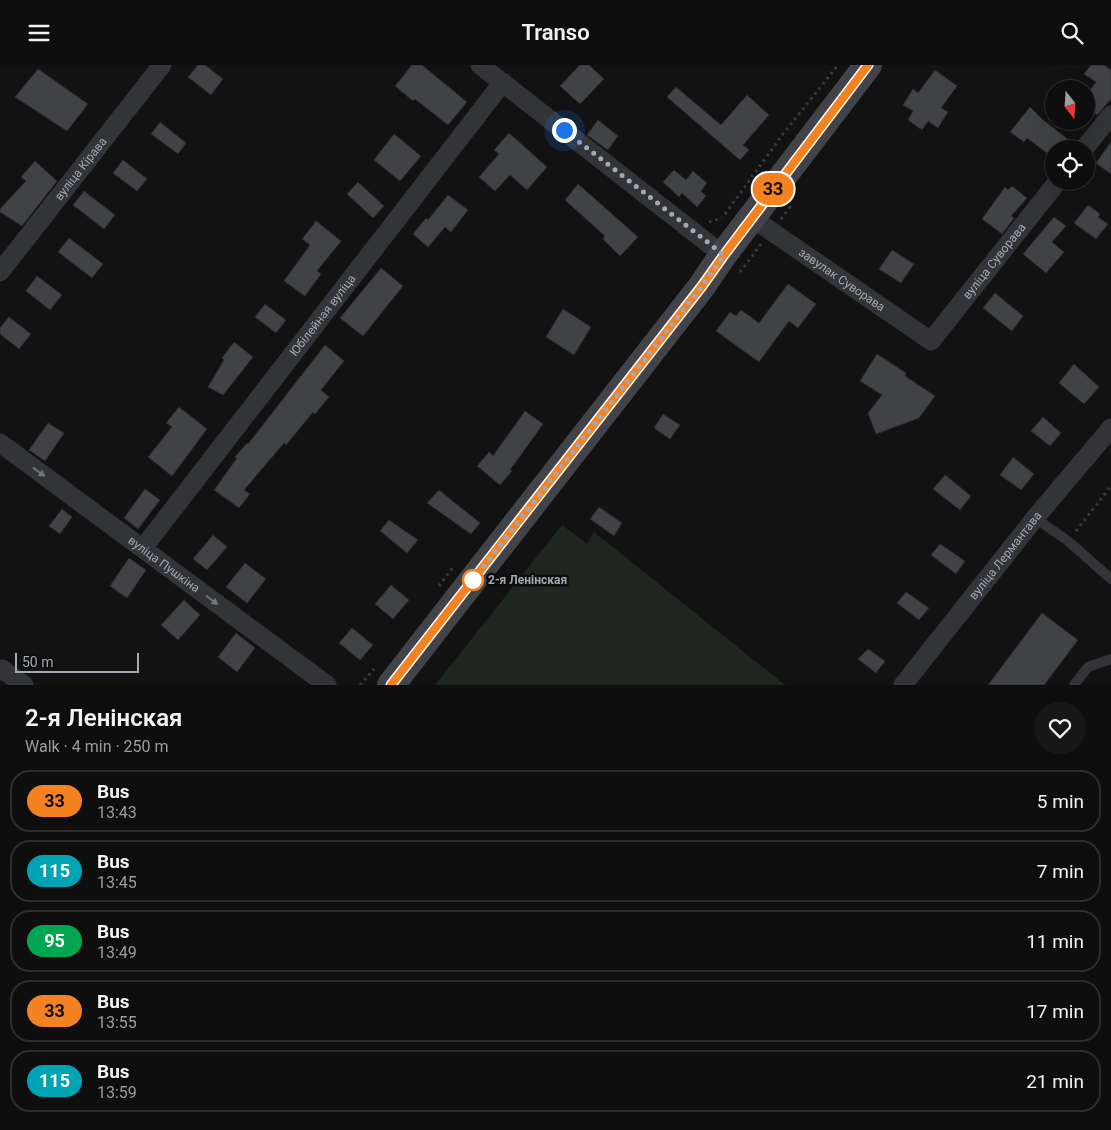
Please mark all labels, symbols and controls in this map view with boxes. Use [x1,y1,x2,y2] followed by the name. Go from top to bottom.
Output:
[25,19,53,47] icon: menu
[1058,19,1086,47] icon: search
[521,20,590,45] text: Transo
[1045,80,1095,130] north arrow
[1045,80,1095,190] map controls
[552,118,577,143] your location
[52,135,110,203] street label: вуліца Кірава
[1045,140,1095,190] button: locate
[750,173,796,205] line badge: 33
[763,178,783,199] text: 33
[960,221,1029,302] street label: вуліца Суворава
[796,245,888,314] street label: завулак Суворава
[287,272,359,359] street label: Юбілейная вуліца
[32,466,45,477] one-way arrow
[966,509,1044,602] street label: вуліца Лермантава
[125,533,203,595] street label: вуліца Пушкіна
[462,569,484,591] marker: 2-я Ленінская
[488,573,567,587] place label: 2-я Ленінская
[205,594,218,605] one-way arrow
[15,650,139,673] scale bar
[22,654,54,670] text: 50 m
[1034,702,1086,754] button: heart
[25,704,182,732] text: 2-я Ленінская
[25,737,169,756] text: Walk · 4 min · 250 m
[97,780,130,803] text: Bus
[44,790,65,811] text: 33
[1037,790,1084,813] text: 5 min
[97,803,137,822] text: 13:43
[97,850,130,873] text: Bus
[39,860,70,881] text: 115
[1037,860,1084,883] text: 7 min
[97,873,137,892] text: 13:45
[97,920,130,943] text: Bus
[44,930,65,951] text: 95
[1026,930,1084,953] text: 11 min
[97,943,137,962] text: 13:49
[97,990,130,1013] text: Bus
[44,1000,65,1021] text: 33
[1026,1000,1084,1023] text: 17 min
[97,1013,137,1032] text: 13:55
[97,1060,130,1083] text: Bus
[39,1070,70,1091] text: 115
[1026,1070,1084,1093] text: 21 min
[97,1083,137,1102] text: 13:59

